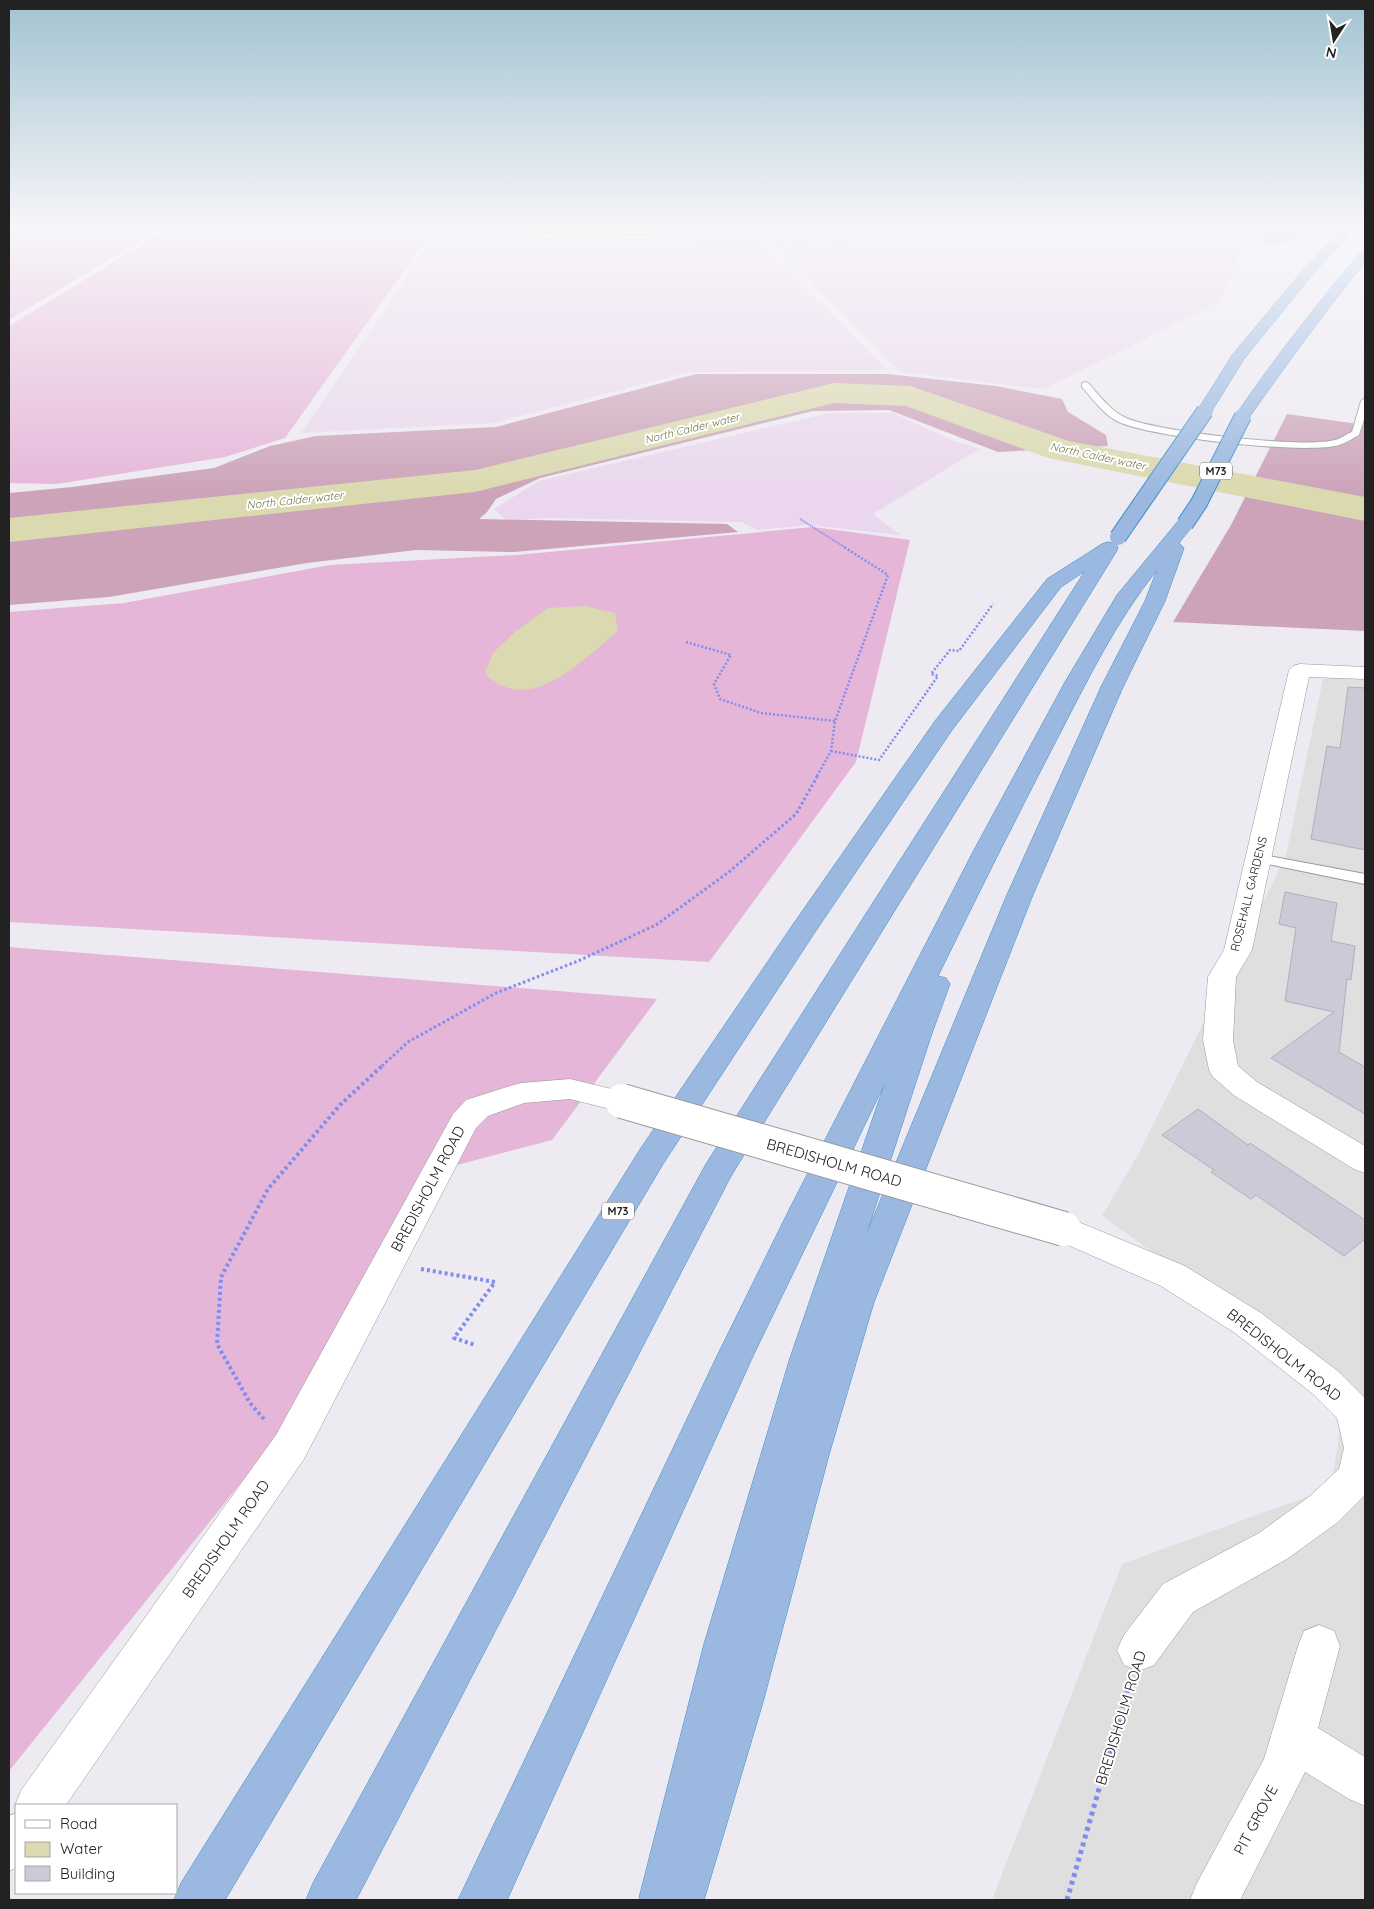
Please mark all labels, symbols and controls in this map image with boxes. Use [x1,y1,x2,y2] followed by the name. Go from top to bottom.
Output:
[1309,15,1359,65] north arrow
[1324,43,1338,63] text: N
[643,409,743,447] water label: North Calder water
[1049,439,1149,473] water label: North Calder water
[1200,462,1232,480] road number: M73
[246,488,346,512] water label: North Calder water
[1227,834,1270,953] street label: ROSEHALL GARDENS
[386,1122,469,1255] street label: BREDISHOLM ROAD
[764,1134,904,1191] street label: BREDISHOLM ROAD
[602,1202,634,1220] road number: M73
[1223,1304,1345,1405] street label: BREDISHOLM ROAD
[178,1476,274,1601] street label: BREDISHOLM ROAD
[1091,1648,1150,1788] street label: BREDISHOLM ROAD
[1229,1782,1282,1858] street label: PIT GROVE
[15,1804,178,1894] legend
[60,1814,97,1833] text: Road
[60,1839,103,1858] text: Water
[60,1864,115,1883] text: Building

